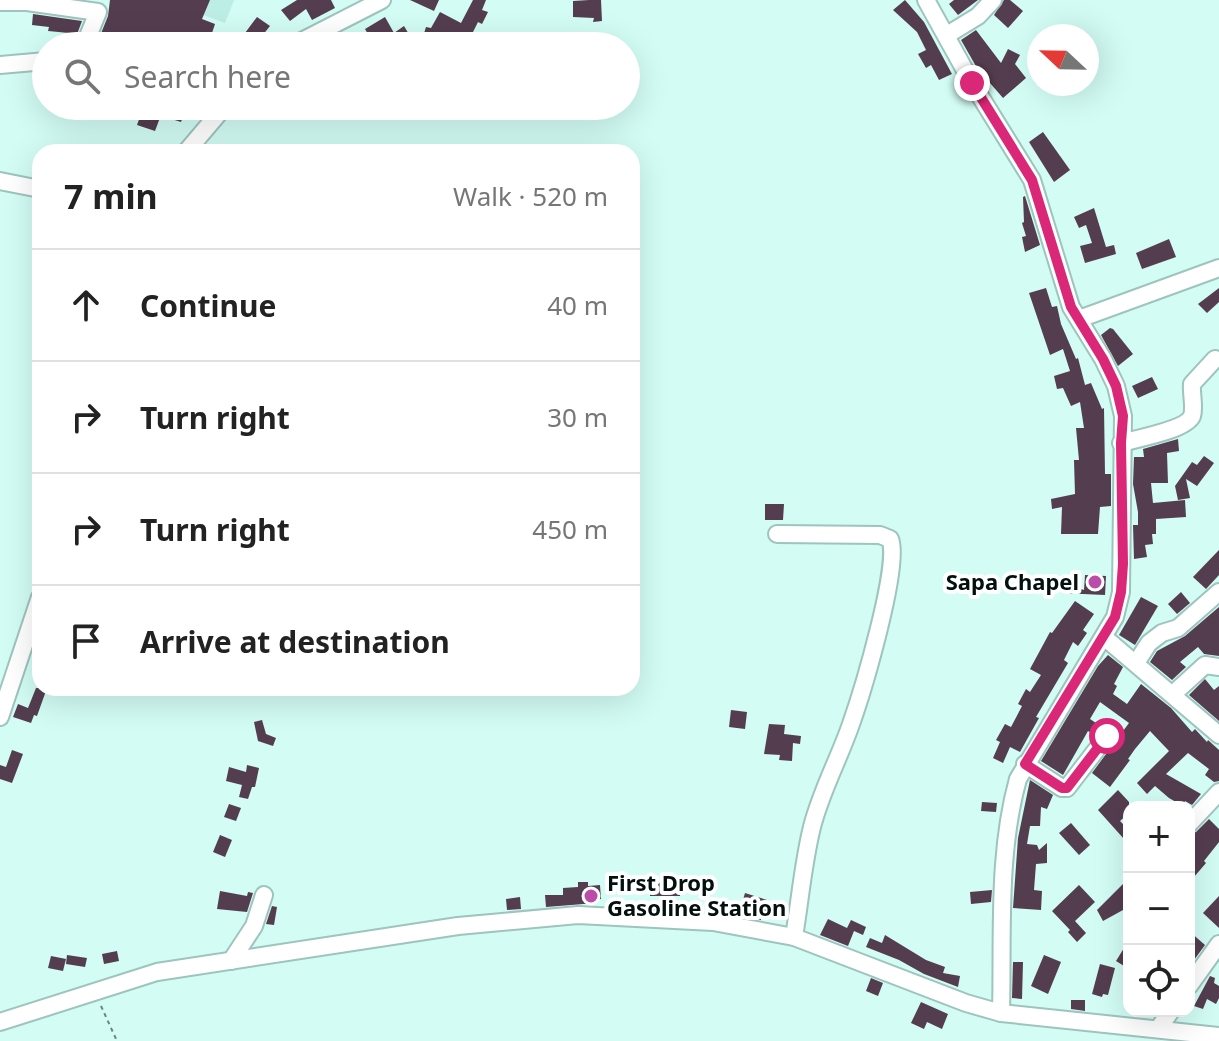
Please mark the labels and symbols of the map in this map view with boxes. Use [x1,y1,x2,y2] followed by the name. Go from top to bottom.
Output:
[1027,24,1099,96] north arrow
[954,65,990,101] route end
[946,566,1079,596] place label: Sapa Chapel
[1086,573,1104,591] marker: Sapa Chapel
[1089,718,1125,754] route start
[607,867,786,922] place label: First Drop Gasoline Station
[582,887,600,905] marker: First Drop Gasoline Station

